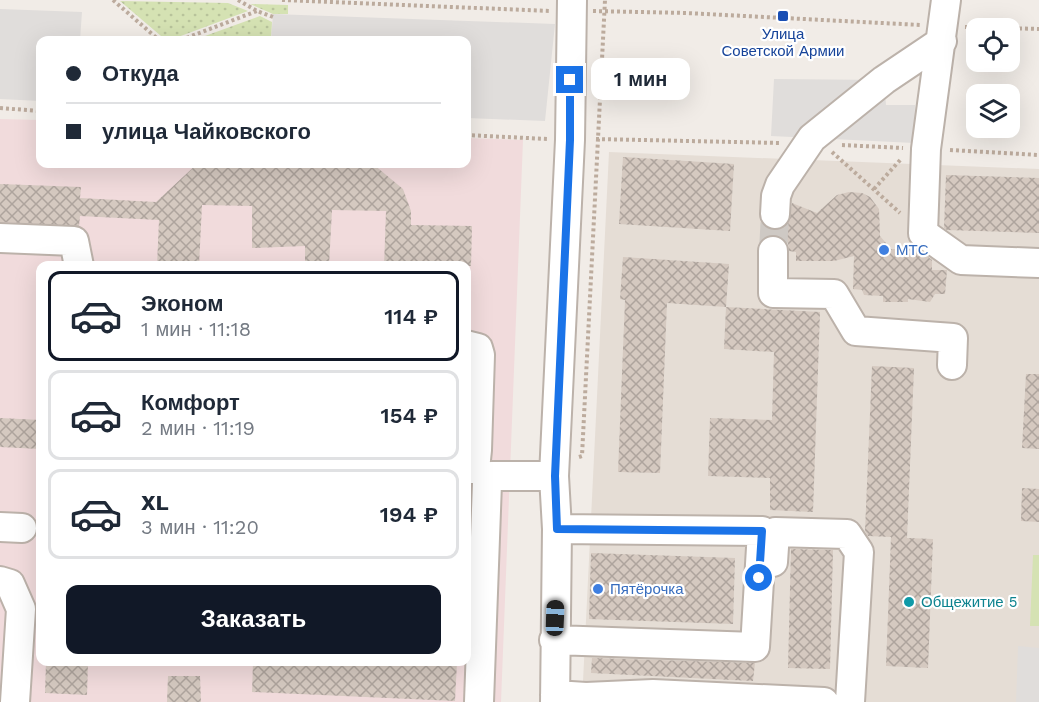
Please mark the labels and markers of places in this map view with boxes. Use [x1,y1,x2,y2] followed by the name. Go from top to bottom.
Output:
[776,9,790,23] marker: Улица Советской Армии
[721,25,845,60] place label: Улица Советской Армии
[896,241,929,259] place label: МТС
[877,243,891,257] marker: МТС
[610,580,684,598] place label: Пятёрочка
[591,582,605,596] marker: Пятёрочка
[921,593,1017,611] place label: Общежитие 5
[902,595,916,609] marker: Общежитие 5

